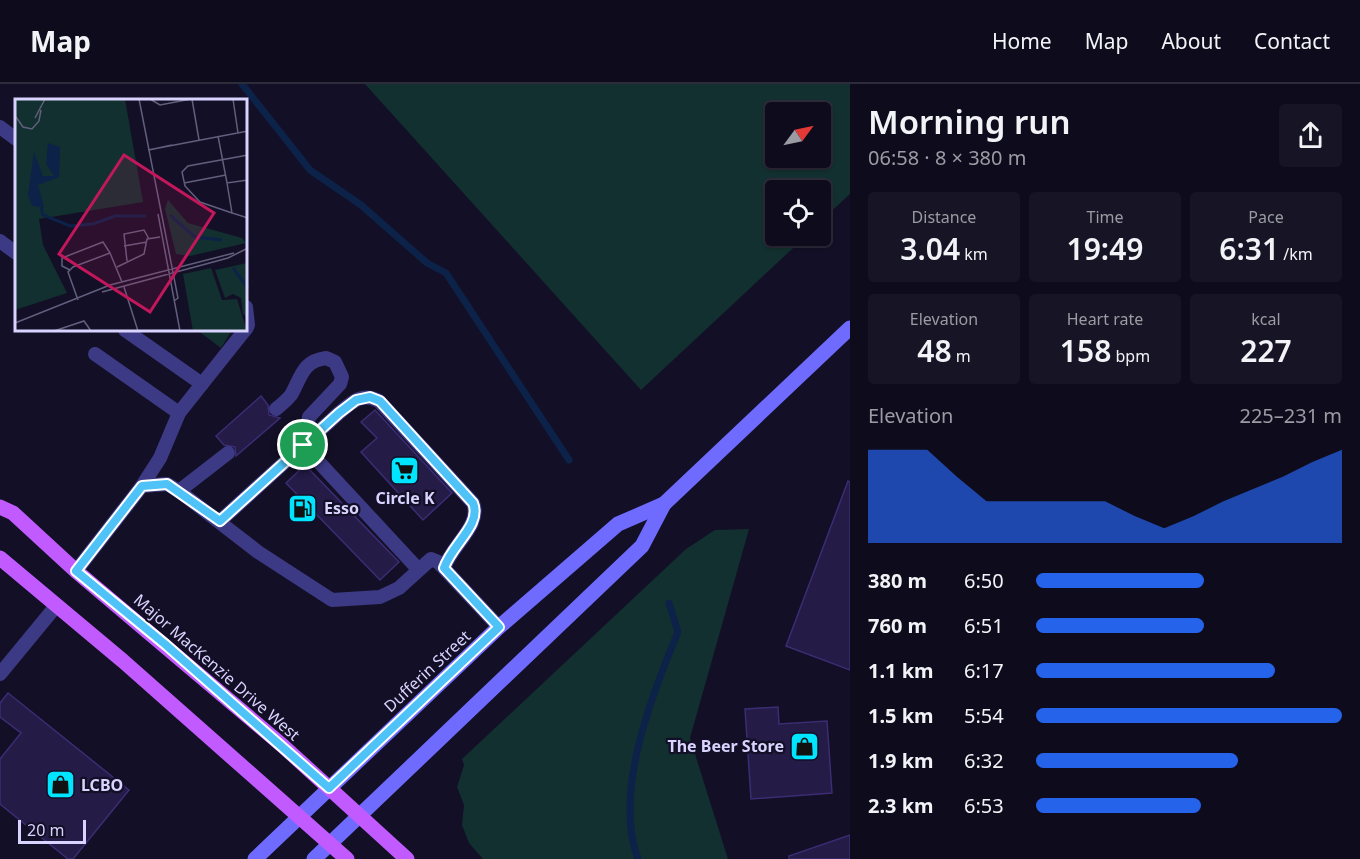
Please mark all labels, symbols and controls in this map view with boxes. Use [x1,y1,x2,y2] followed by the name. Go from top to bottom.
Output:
[30,22,91,60] text: Map
[992,27,1052,55] text: Home
[1085,27,1128,55] text: Map
[1161,27,1221,55] text: About
[1254,27,1330,55] text: Contact
[15,99,248,332] inset map
[868,99,1070,144] text: Morning run
[765,102,831,168] north arrow
[765,102,831,246] map controls
[1279,104,1342,167] button: share
[868,144,1026,171] text: 06:58 · 8 × 380 m
[765,180,831,246] button: locate
[912,206,976,228] text: Distance
[1086,206,1124,228] text: Time
[1248,206,1284,228] text: Pace
[900,228,960,269] text: 3.04
[1067,228,1143,269] text: 19:49
[1219,228,1279,269] text: 6:31
[960,243,988,265] text: km
[1279,243,1313,265] text: /km
[910,308,978,330] text: Elevation
[1067,308,1143,330] text: Heart rate
[1251,308,1281,330] text: kcal
[917,330,952,371] text: 48
[1060,330,1111,371] text: 158
[1240,330,1292,371] text: 227
[952,345,971,367] text: m
[1111,345,1150,367] text: bpm
[868,402,953,429] text: Elevation
[1239,402,1342,429] text: 225–231 m
[277,419,328,470] pin
[286,428,319,461] icon: arrive
[389,454,421,486] supermarket icon: Circle K
[375,487,435,509] place label: Circle K
[287,492,319,524] fuel station icon: Esso
[324,497,359,519] place label: Esso
[868,567,927,594] text: 380 m
[964,567,1004,594] text: 6:50
[129,589,305,746] street label: Major MacKenzie Drive West
[868,612,927,639] text: 760 m
[964,612,1004,639] text: 6:51
[379,625,475,717] street label: Dufferin Street
[868,657,934,684] text: 1.1 km
[964,657,1004,684] text: 6:17
[868,702,934,729] text: 1.5 km
[964,702,1004,729] text: 5:54
[789,730,821,762] shop icon: The Beer Store
[667,735,784,757] place label: The Beer Store
[868,747,934,774] text: 1.9 km
[964,747,1004,774] text: 6:32
[44,769,76,801] shop icon: LCBO
[81,774,123,796] place label: LCBO
[868,792,934,819] text: 2.3 km
[964,792,1004,819] text: 6:53
[18,817,86,844] scale bar
[27,819,64,841] text: 20 m

